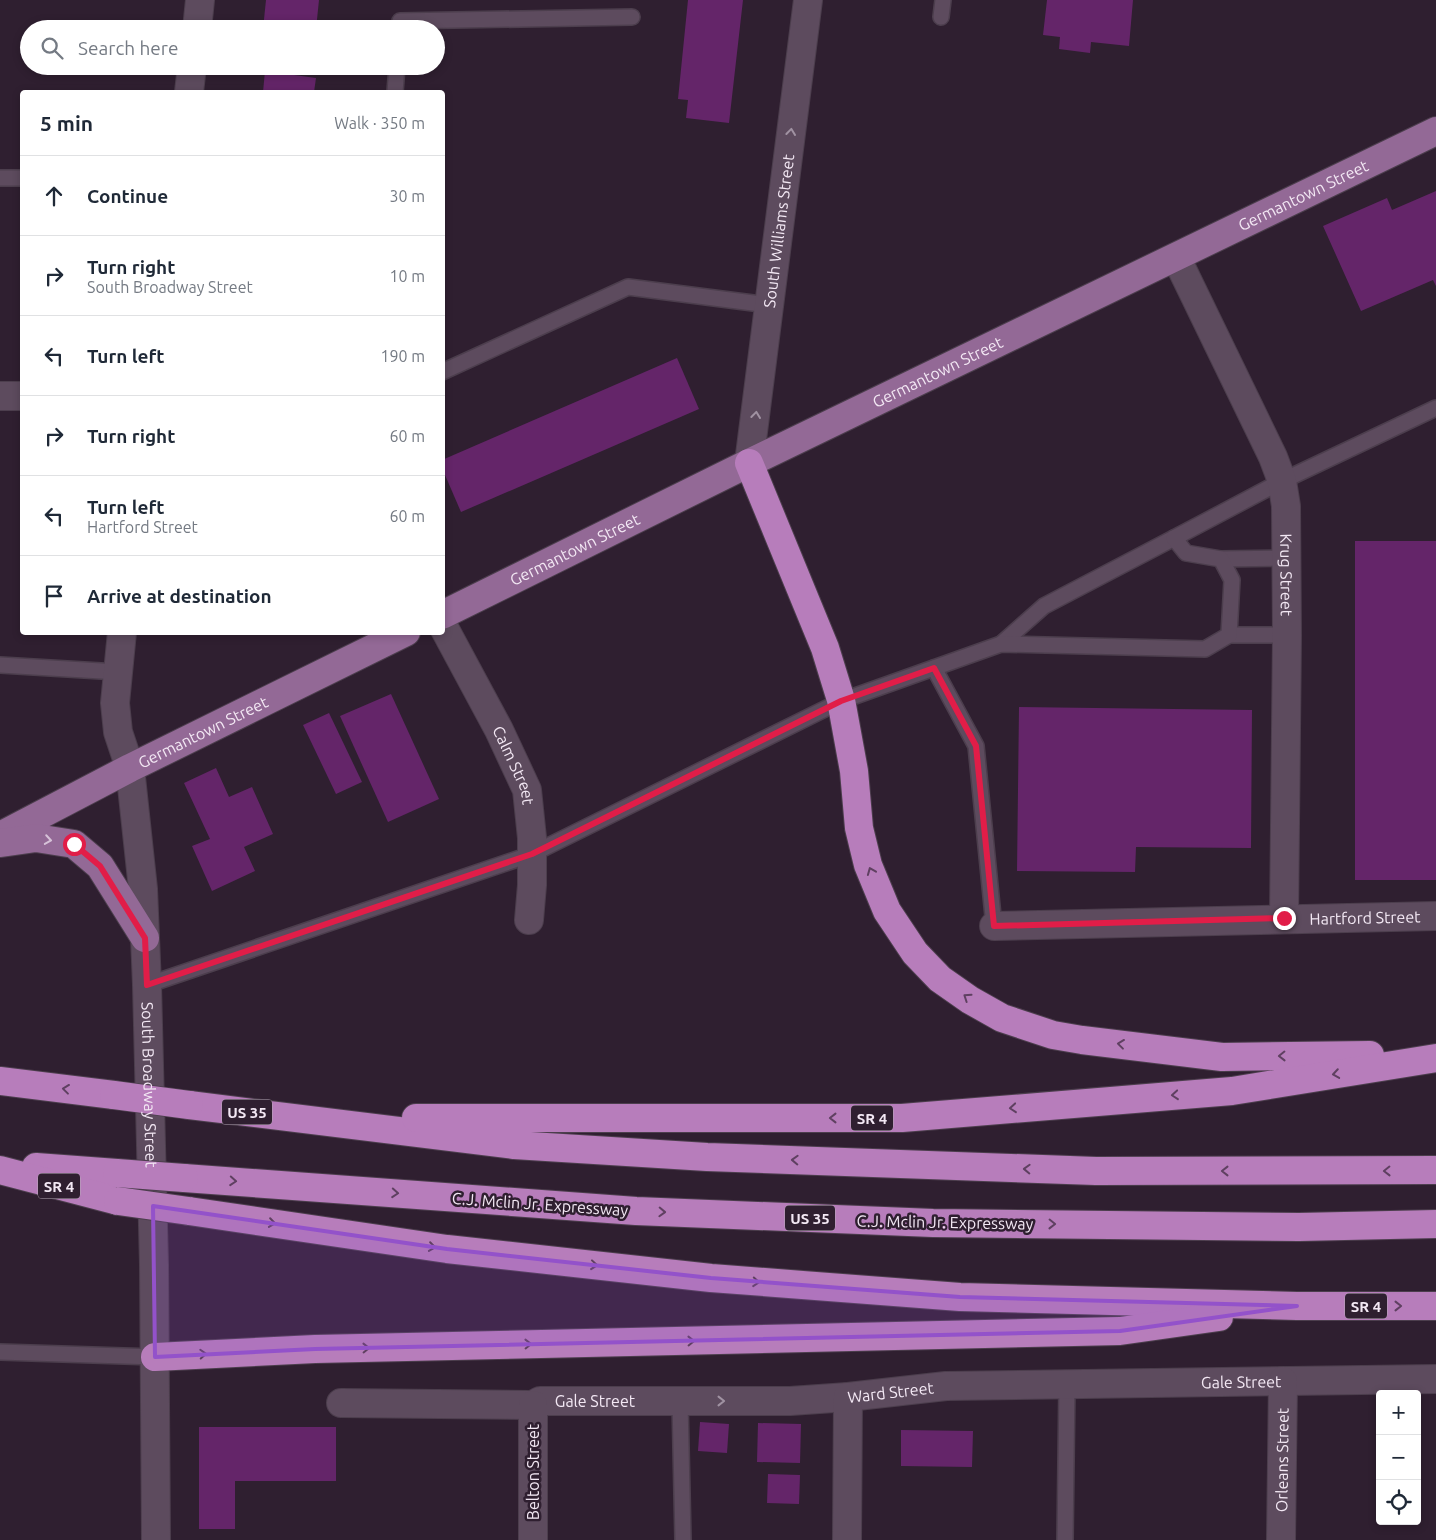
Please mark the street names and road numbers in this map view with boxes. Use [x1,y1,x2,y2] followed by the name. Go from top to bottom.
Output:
[760,152,797,309] street label: South Williams Street
[1235,156,1372,234] street label: Germantown Street
[870,333,1006,411] street label: Germantown Street
[507,509,643,589] street label: Germantown Street
[1277,533,1296,617] street label: Krug Street
[135,692,271,772] street label: Germantown Street
[489,723,538,806] street label: Calm Street
[1309,907,1421,928] street label: Hartford Street
[138,1002,161,1169] street label: South Broadway Street
[222,1100,272,1124] road number: US 35
[851,1106,893,1130] road number: SR 4
[38,1174,80,1198] road number: SR 4
[451,1189,629,1219] street label: C.J. Mclin Jr. Expressway
[785,1206,835,1230] road number: US 35
[856,1211,1034,1233] street label: C.J. Mclin Jr. Expressway
[1345,1294,1387,1318] road number: SR 4
[1201,1372,1282,1391] street label: Gale Street
[847,1378,935,1406] street label: Ward Street
[555,1392,636,1410] street label: Gale Street
[1272,1407,1292,1512] street label: Orleans Street
[524,1423,542,1520] street label: Belton Street

